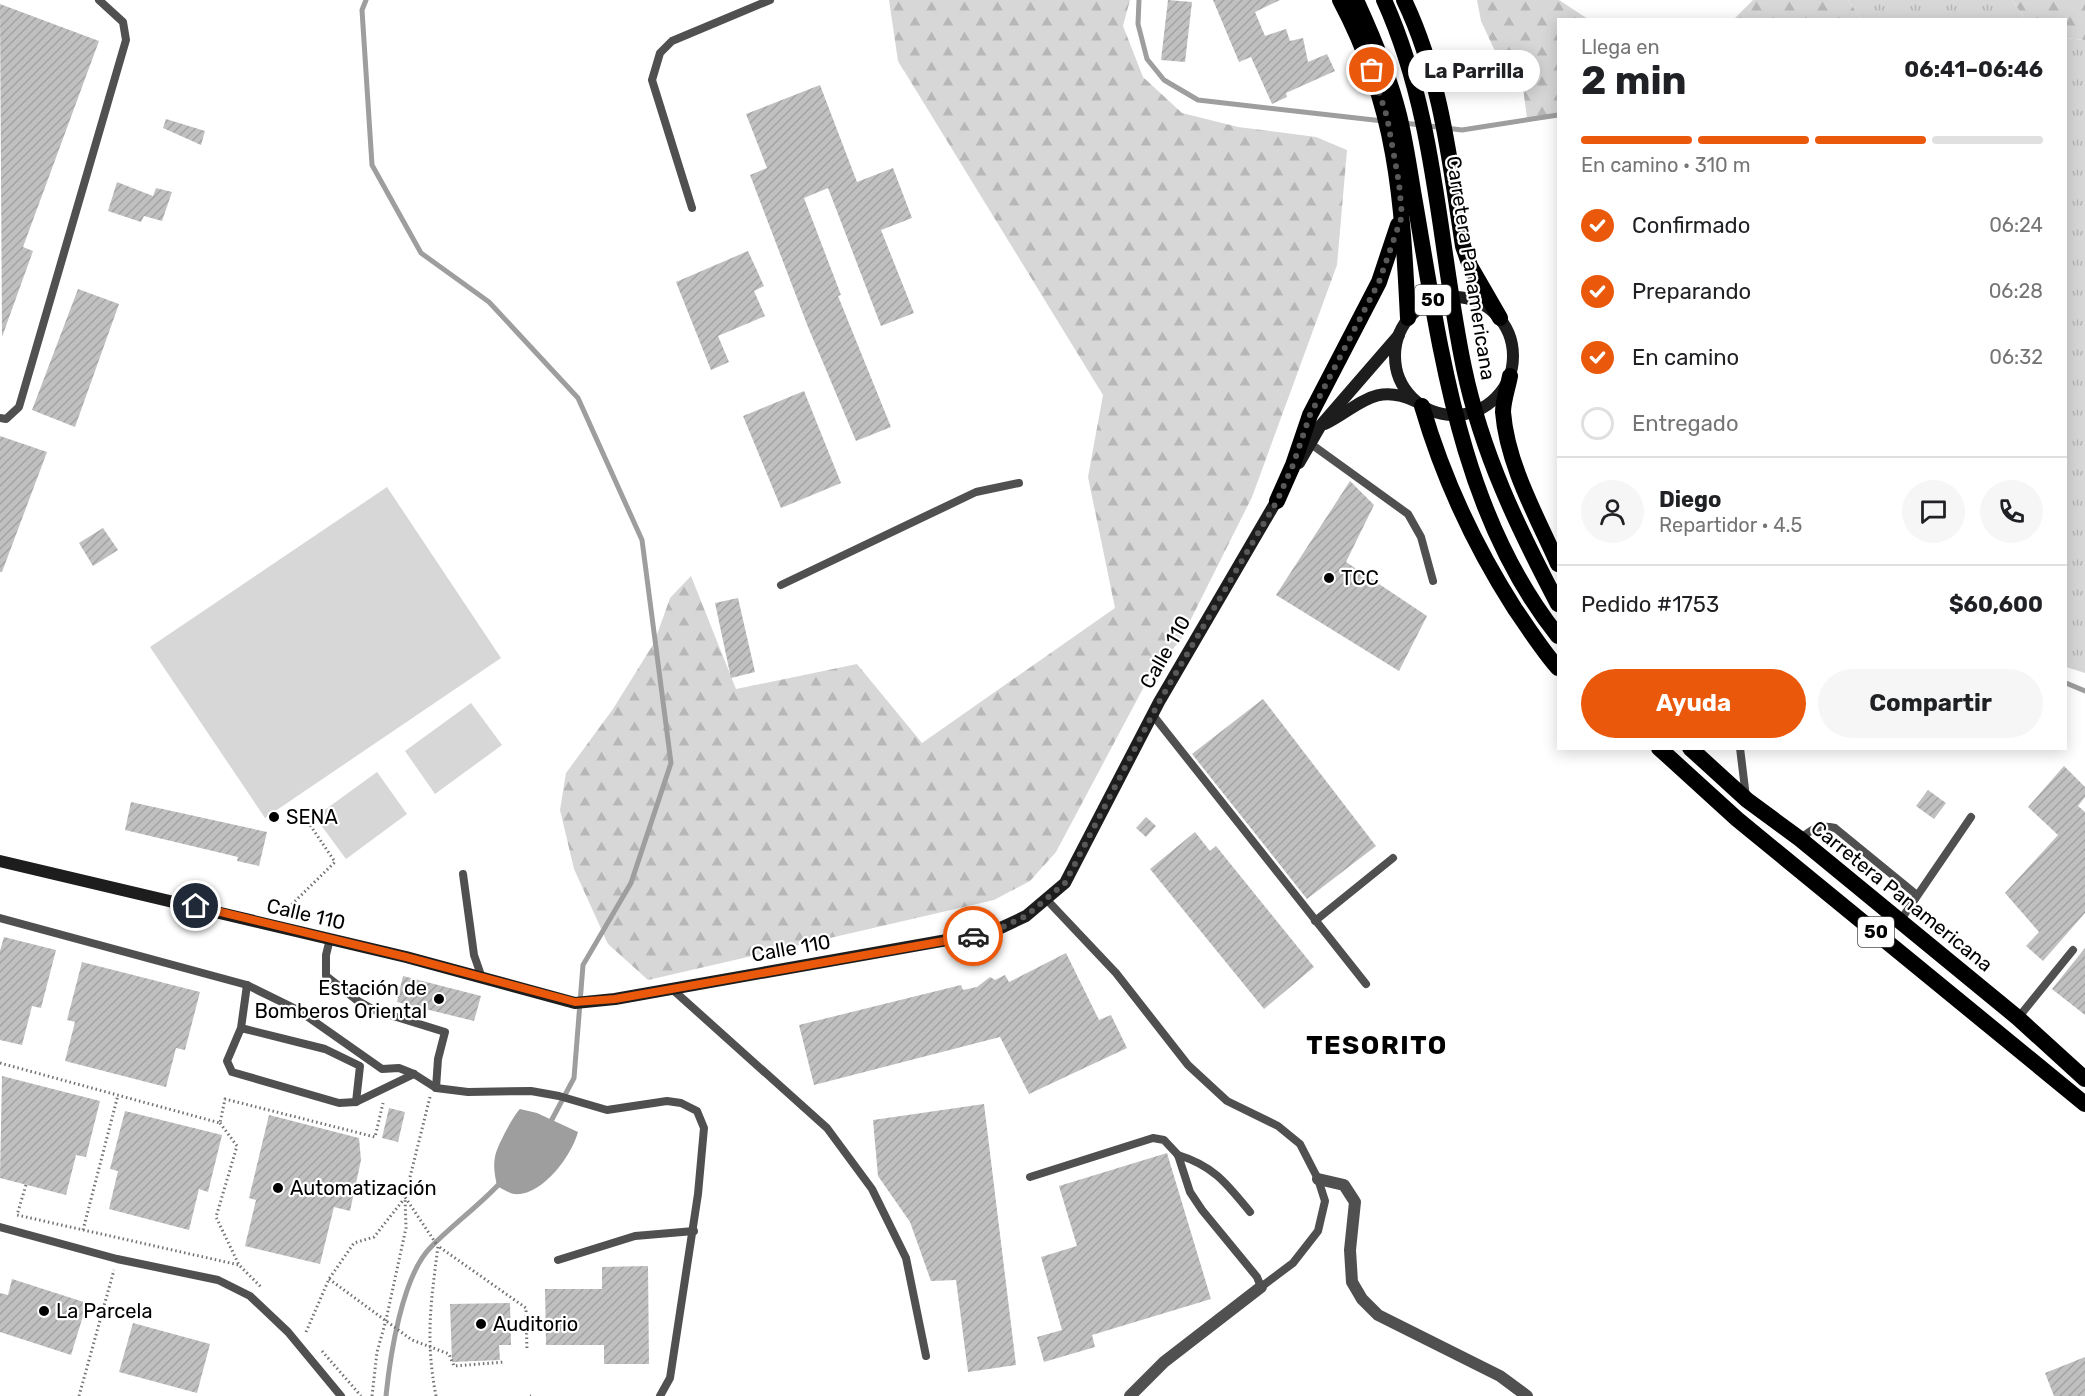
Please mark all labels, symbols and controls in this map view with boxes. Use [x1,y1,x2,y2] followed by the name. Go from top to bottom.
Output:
[1581,35,1660,59] text: Llega en
[1346,44,1397,95] pin
[1408,49,1540,91] callout: La Parrilla
[1355,53,1388,86] icon: bag
[1904,56,2043,83] text: 06:41–06:46
[1581,58,1687,104] text: 2 min
[1424,59,1524,83] text: La Parrilla
[1581,153,1750,177] text: En camino · 310 m
[1441,154,1501,382] street label: Carretera Panamericana
[1581,209,1614,242] icon: check
[1632,212,1750,239] text: Confirmado
[1989,213,2043,237] text: 06:24
[1581,275,1614,308] icon: check
[1632,278,1751,305] text: Preparando
[1989,279,2043,303] text: 06:28
[1415,285,1451,315] road number: 50
[1581,341,1614,374] icon: check
[1632,344,1739,371] text: En camino
[1989,345,2043,369] text: 06:32
[1632,410,1739,437] text: Entregado
[1581,480,1644,543] button: person
[1902,480,1965,543] button: chat
[1980,480,2043,543] button: phone
[1659,486,1722,513] text: Diego
[1659,513,1802,537] text: Repartidor · 4.5
[1341,566,1379,590] place label: TCC
[1322,571,1336,585] marker: TCC
[1581,591,1719,618] text: Pedido #1753
[1949,591,2043,618] text: $60,600
[1135,611,1195,693] street label: Calle 110
[1581,669,1806,738] button: Ayuda
[1818,669,2043,738] button: Compartir
[286,805,338,829] place label: SENA
[267,810,281,824] marker: SENA
[1806,815,1998,977] street label: Carretera Panamericana
[170,880,221,931] pin
[179,889,212,922] icon: home
[264,893,348,935] street label: Calle 110
[943,906,1003,966] courier
[1858,917,1894,947] road number: 50
[957,920,990,953] icon: car
[750,929,832,967] street label: Calle 110
[254,976,427,1023] place label: Estación de Bomberos Oriental
[432,992,446,1006] marker: Estación de Bomberos Oriental
[1306,1030,1448,1061] district label: TESORITO
[290,1176,437,1200] place label: Automatización
[271,1181,285,1195] marker: Automatización
[56,1299,152,1323] place label: La Parcela
[37,1304,51,1318] marker: La Parcela
[493,1312,578,1336] place label: Auditorio
[474,1317,488,1331] marker: Auditorio

